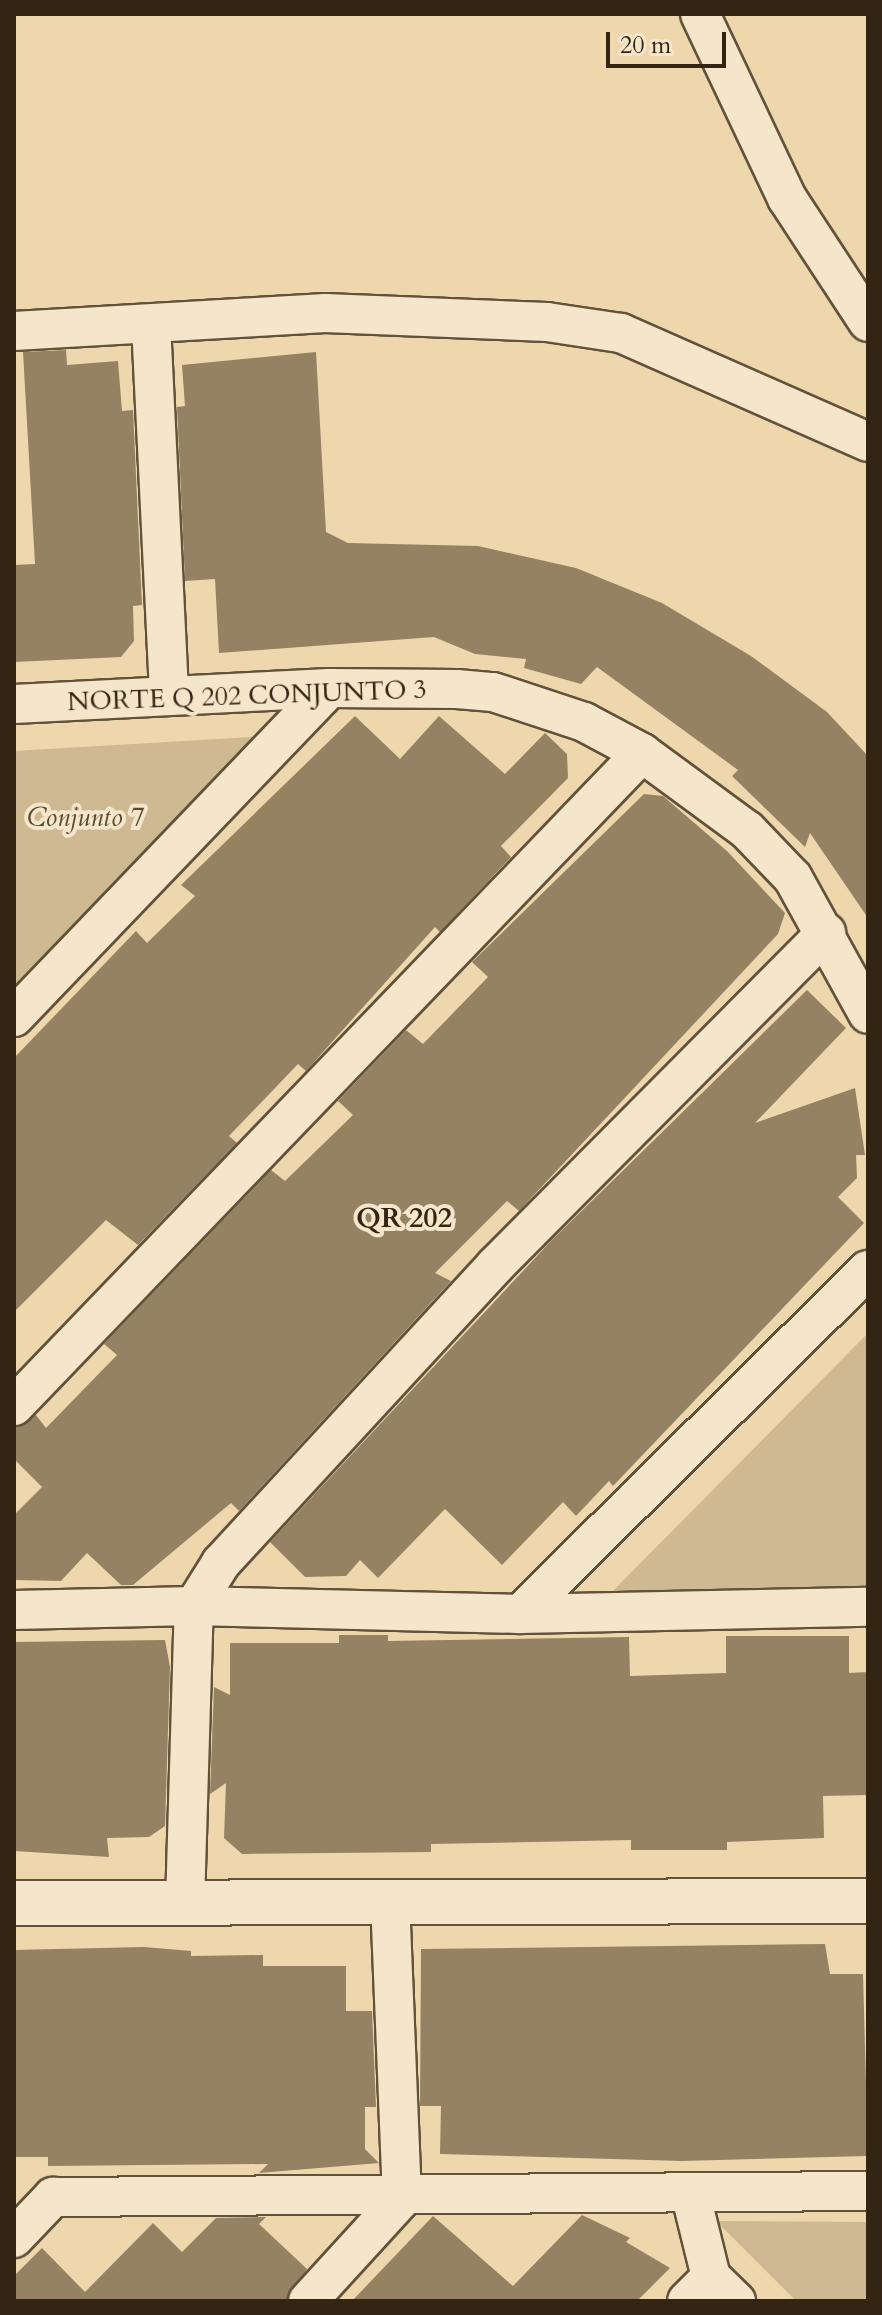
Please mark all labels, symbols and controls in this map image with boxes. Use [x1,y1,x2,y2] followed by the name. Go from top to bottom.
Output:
[610,16,730,66] scale bar
[620,29,671,62] text: 20 m
[67,674,427,718] street label: NORTE Q 202 CONJUNTO 3
[27,802,143,834] park label: Conjunto 7
[356,1201,452,1235] district label: QR 202

